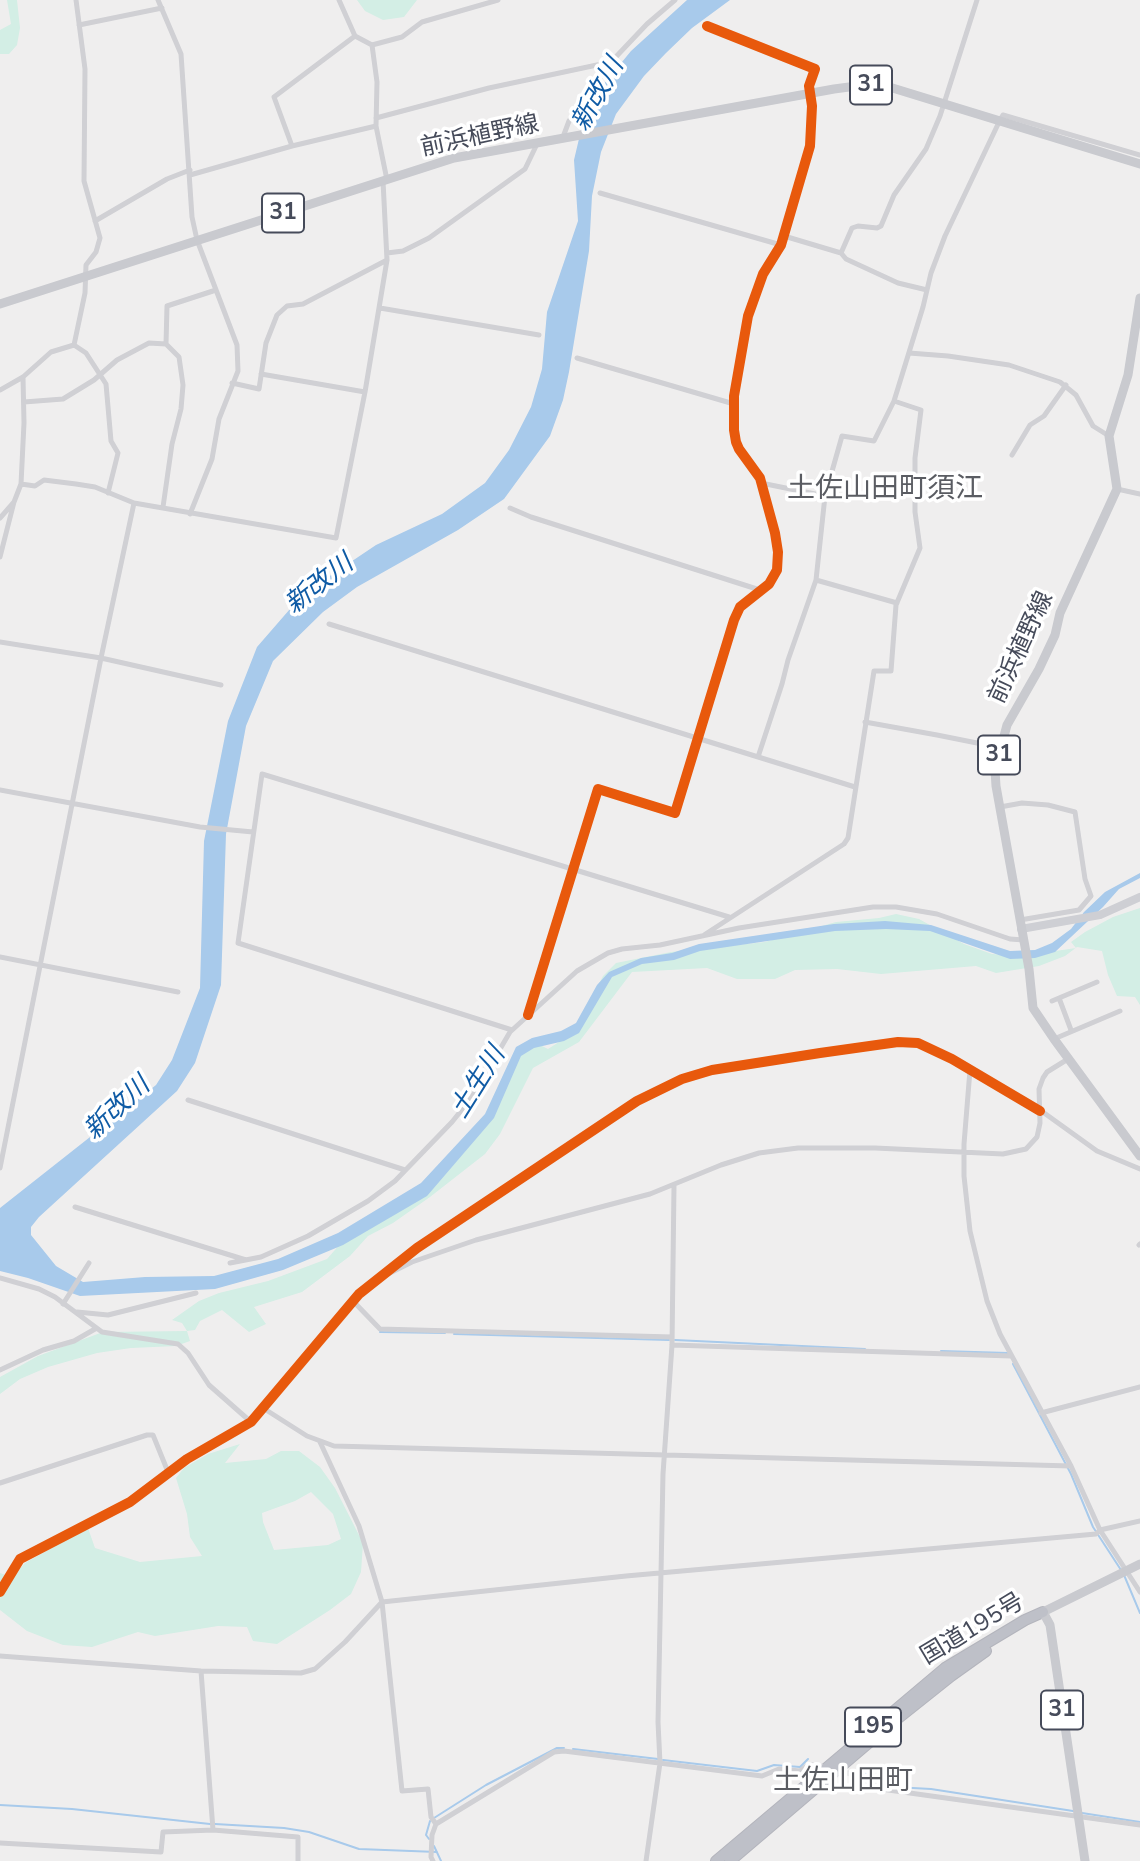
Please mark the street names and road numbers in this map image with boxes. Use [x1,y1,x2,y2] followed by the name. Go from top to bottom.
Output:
[850,66,892,104] road number: 31
[418,110,542,164] street label: 前浜植野線
[262,194,304,232] road number: 31
[984,588,1060,708] street label: 前浜植野線
[978,736,1020,775] road number: 31
[916,1588,1030,1672] street label: 国道195号
[1041,1690,1083,1730] road number: 31
[845,1708,901,1746] road number: 195

